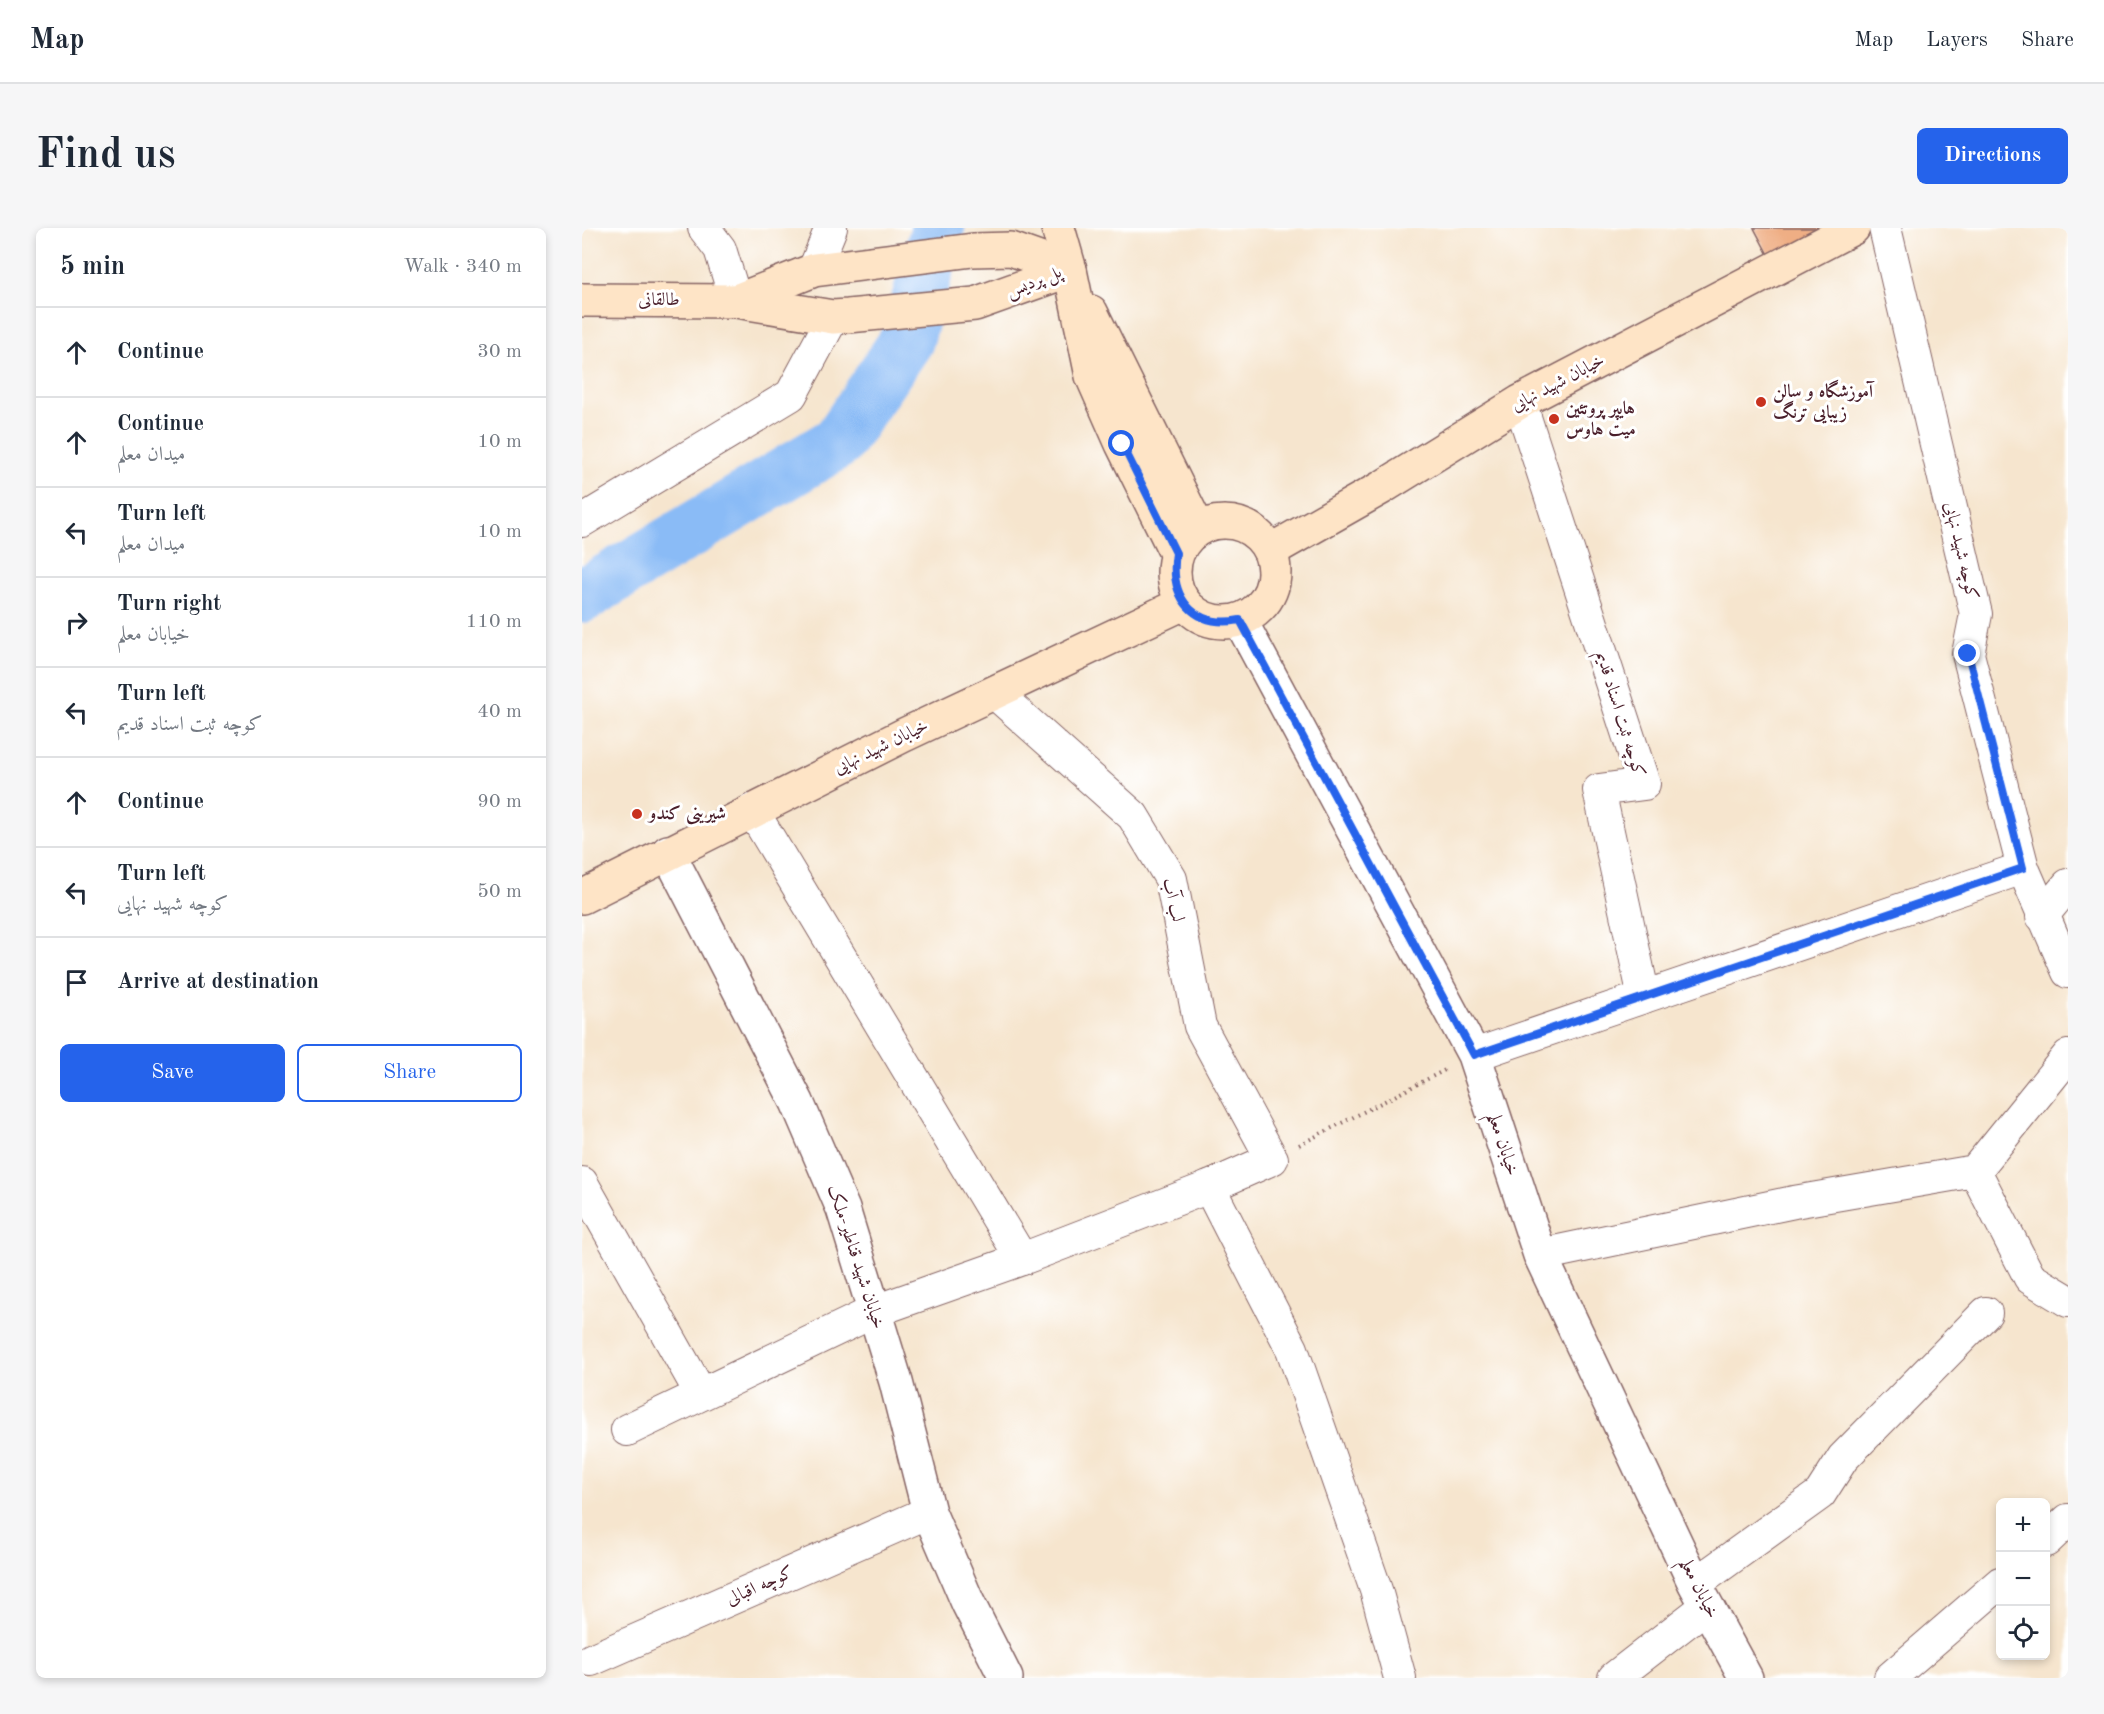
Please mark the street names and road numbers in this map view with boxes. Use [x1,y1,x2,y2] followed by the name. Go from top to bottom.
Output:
[1004,262,1067,304] street label: پل پردیس
[638,291,680,309] street label: طالقانی
[1509,351,1608,417] street label: خیابان شهید نهایی
[1938,500,1981,602] street label: کوچه شهید نهایی
[1587,649,1648,781] street label: کوچه ثبت اسناد قدیم
[831,716,932,779] street label: خیابان شهید نهایی
[1157,876,1189,924] street label: لب آب
[1477,1110,1522,1180] street label: خیابان معلم
[822,1182,889,1332] street label: خیابان شهید قناطیر-ملک
[1669,1555,1722,1625] street label: خیابان معلم
[724,1563,798,1612] street label: کوچه اقبالی

